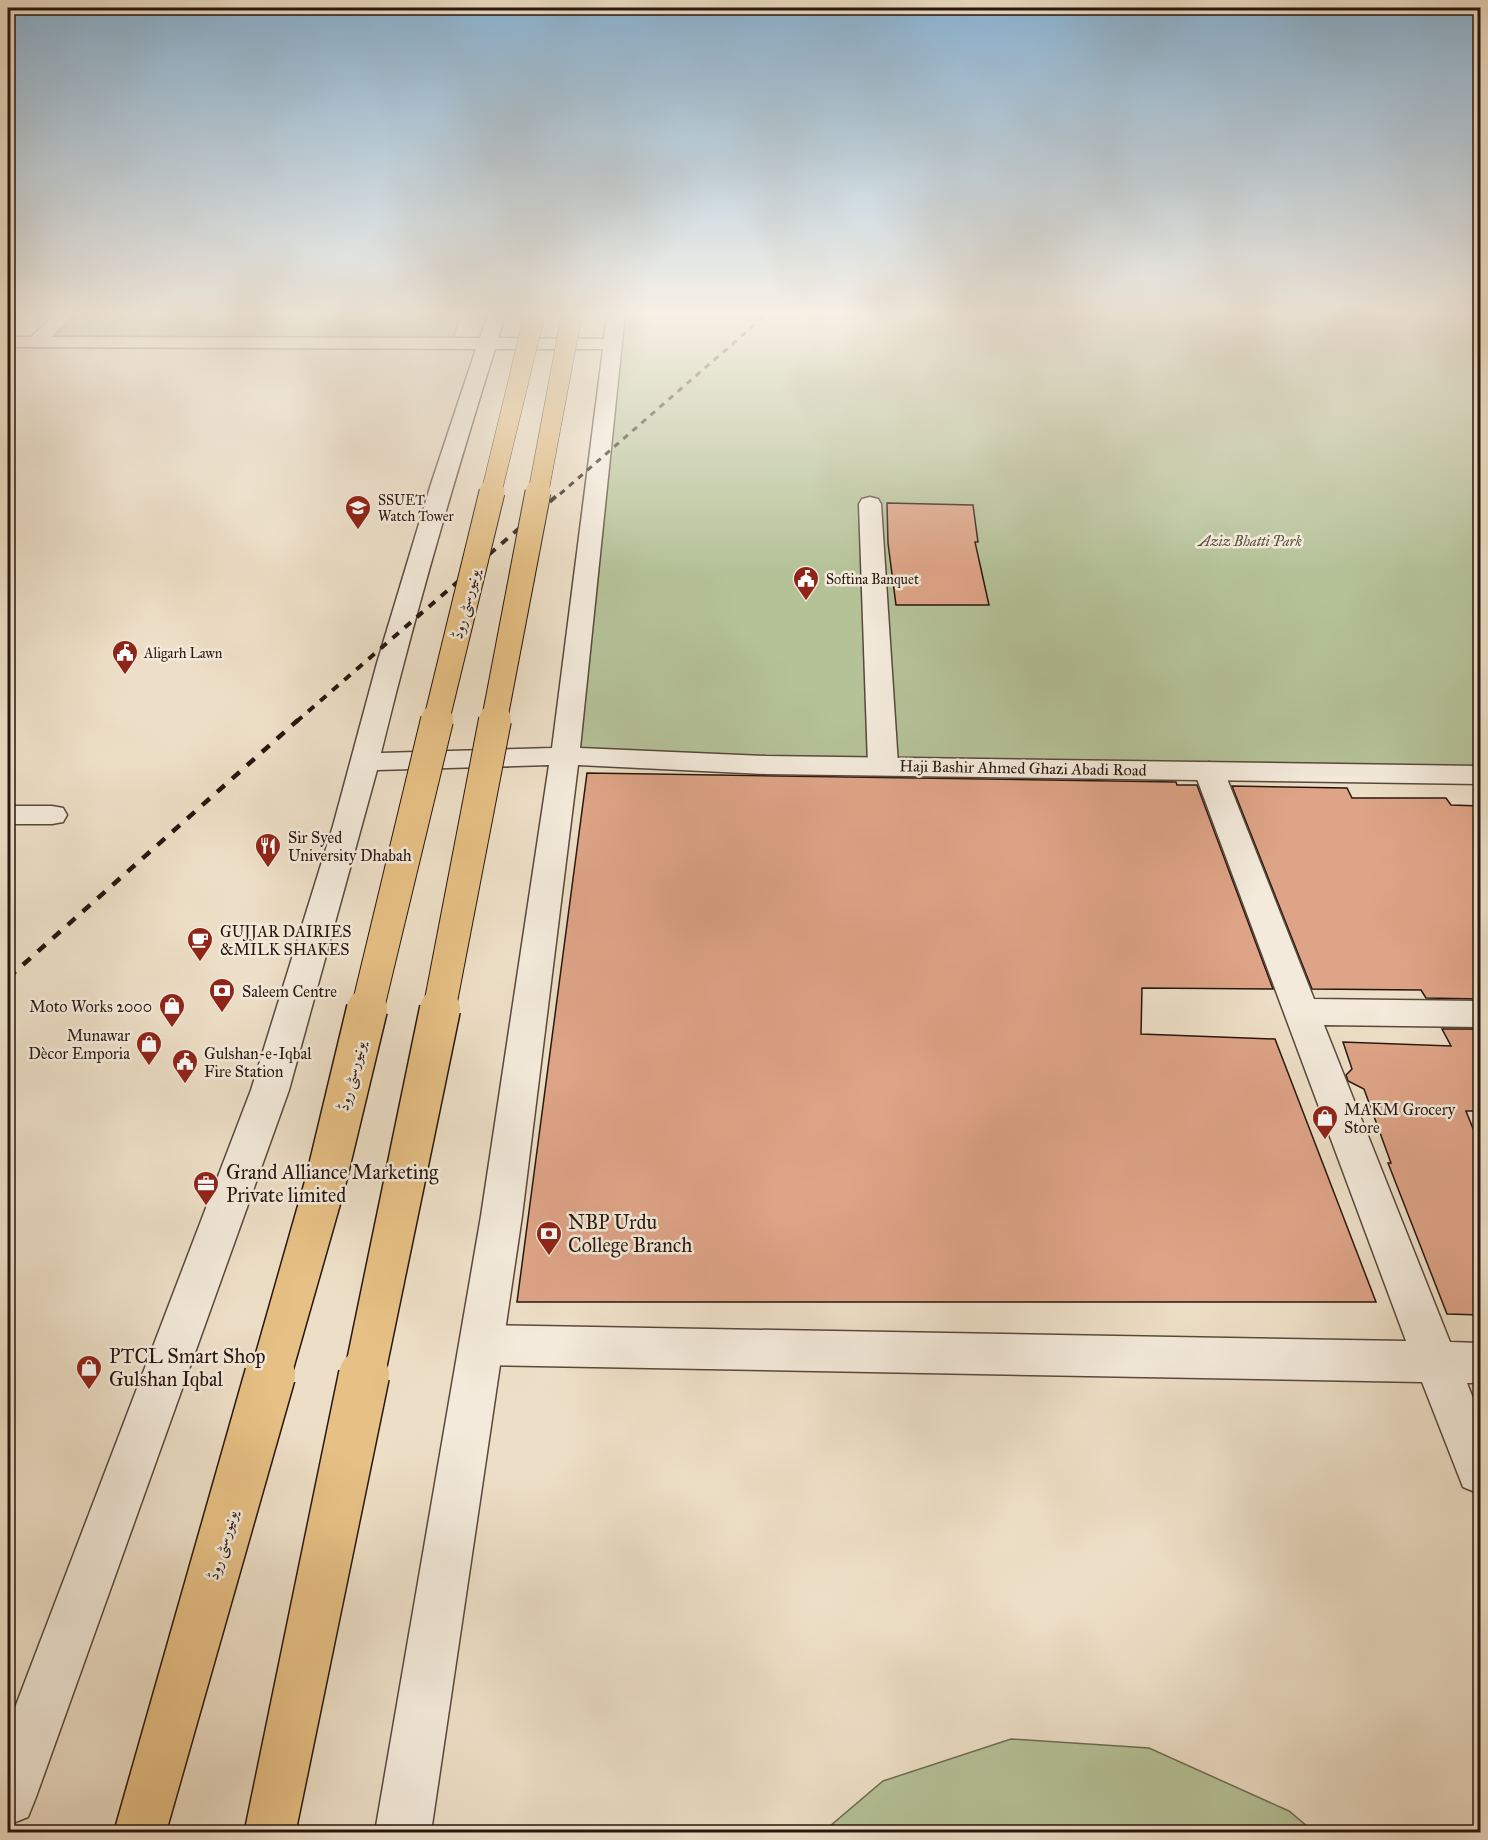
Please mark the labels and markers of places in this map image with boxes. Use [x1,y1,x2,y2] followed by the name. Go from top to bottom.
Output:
[378,492,455,525] place label: SSUET Watch Tower
[343,493,373,531] school or university icon: SSUET Watch Tower
[791,564,821,602] public building icon: Softina Banquet
[826,571,919,589] place label: Softina Banquet
[110,638,140,676] public building icon: Aligarh Lawn
[143,645,223,662] place label: Aligarh Lawn
[288,828,412,865] place label: Sir Syed University Dhabah
[253,831,283,869] restaurant icon: Sir Syed University Dhabah
[220,922,351,959] place label: GUJJAR DAIRIES &MILK SHAKES
[185,925,215,963] cafe icon: GUJJAR DAIRIES &MILK SHAKES
[207,976,237,1014] bank icon: Saleem Centre
[242,982,337,1001] place label: Saleem Centre
[157,991,187,1029] shop icon: Moto Works 2000
[29,997,152,1016] place label: Moto Works 2000
[28,1026,130,1063] place label: Munawar Dècor Emporia
[134,1029,164,1067] shop icon: Munawar Dècor Emporia
[204,1044,312,1081] place label: Gulshan-e-Iqbal Fire Station
[170,1047,200,1085] public building icon: Gulshan-e-Iqbal Fire Station
[1344,1100,1456,1137] place label: MAKM Grocery Store
[1310,1103,1340,1141] shop icon: MAKM Grocery Store
[226,1160,439,1207] place label: Grand Alliance Marketing Private limited
[191,1169,221,1207] office icon: Grand Alliance Marketing Private limited
[568,1210,692,1258] place label: NBP Urdu College Branch
[534,1219,564,1257] bank icon: NBP Urdu College Branch
[109,1344,266,1392] place label: PTCL Smart Shop Gulshan Iqbal
[74,1353,104,1391] shop icon: PTCL Smart Shop Gulshan Iqbal

